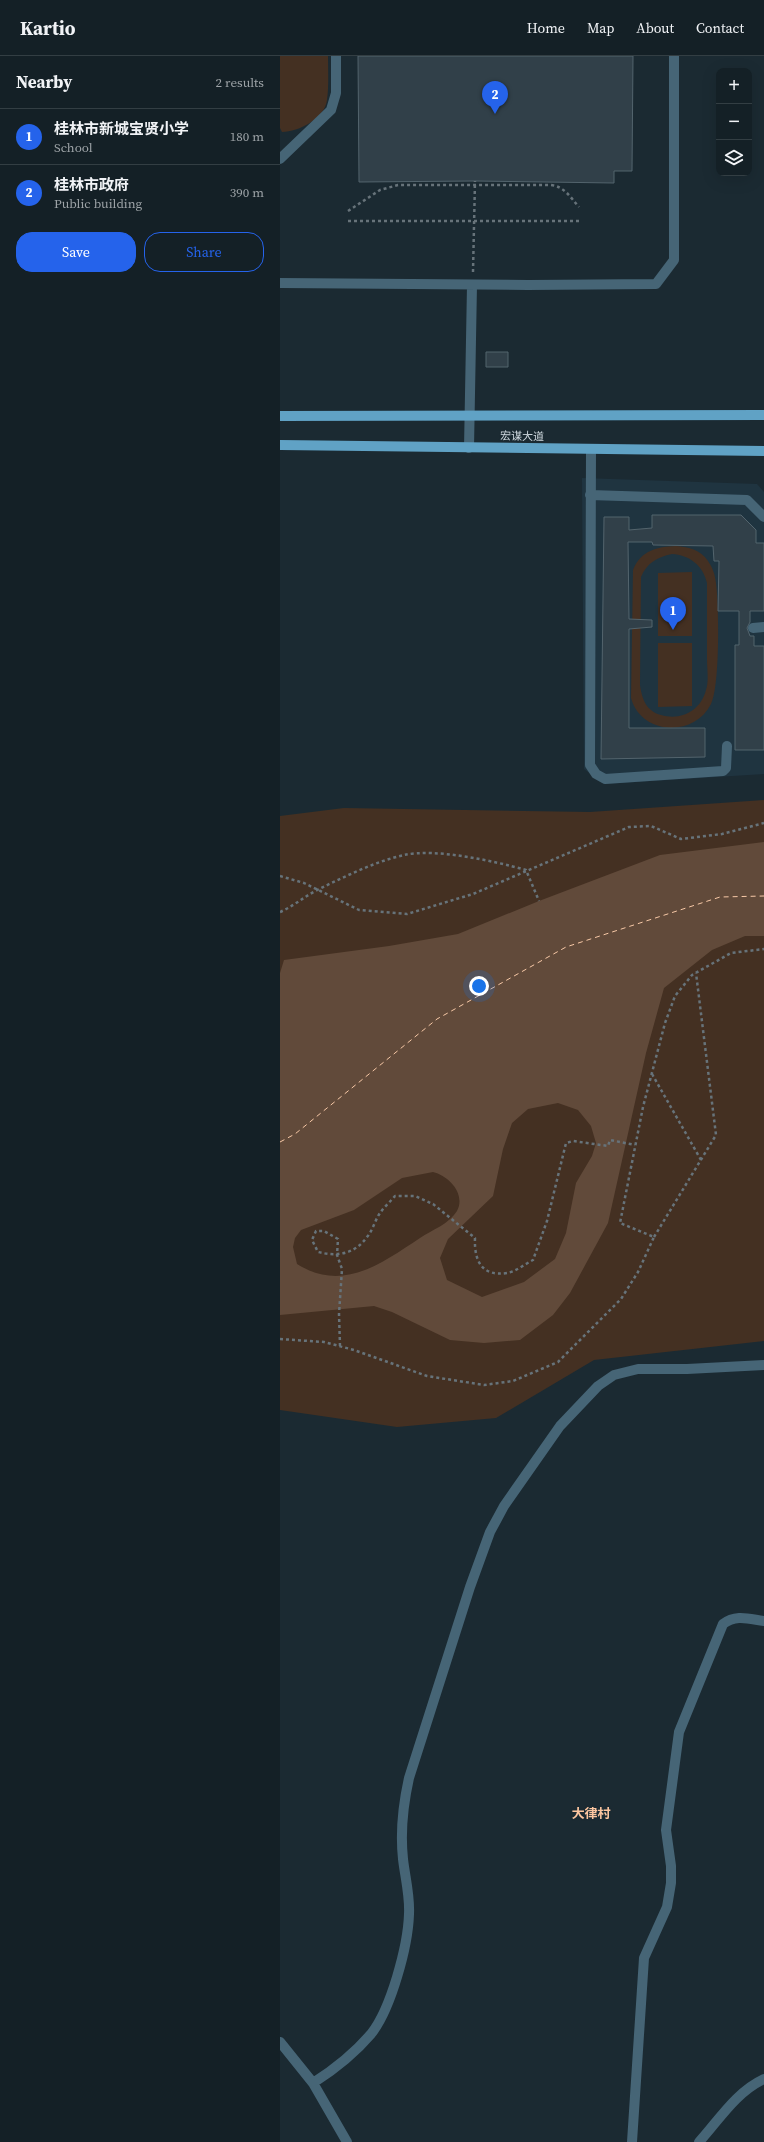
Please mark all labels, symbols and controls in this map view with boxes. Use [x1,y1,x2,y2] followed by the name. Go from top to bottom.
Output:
[20,15,76,41] text: Kartio
[527,18,565,38] text: Home
[587,18,614,38] text: Map
[636,18,674,38] text: About
[696,18,744,38] text: Contact
[716,68,752,176] map controls
[716,68,752,104] button: +
[16,70,72,94] text: Nearby
[216,74,264,91] text: 2 results
[482,81,508,114] pin: 2
[716,104,752,140] button: −
[54,118,189,139] text: 桂林市新城宝贤小学
[25,128,33,145] text: 1
[230,128,264,145] text: 180 m
[54,139,93,156] text: School
[716,140,752,176] button: layers
[54,174,129,195] text: 桂林市政府
[25,184,33,201] text: 2
[230,184,264,201] text: 390 m
[54,195,142,212] text: Public building
[16,232,136,272] button: Save
[144,232,264,272] button: Share
[500,429,544,444] street label: 宏谋大道
[660,597,686,630] pin: 1
[469,976,489,996] your location
[571,1805,611,1822] district label: 大律村

